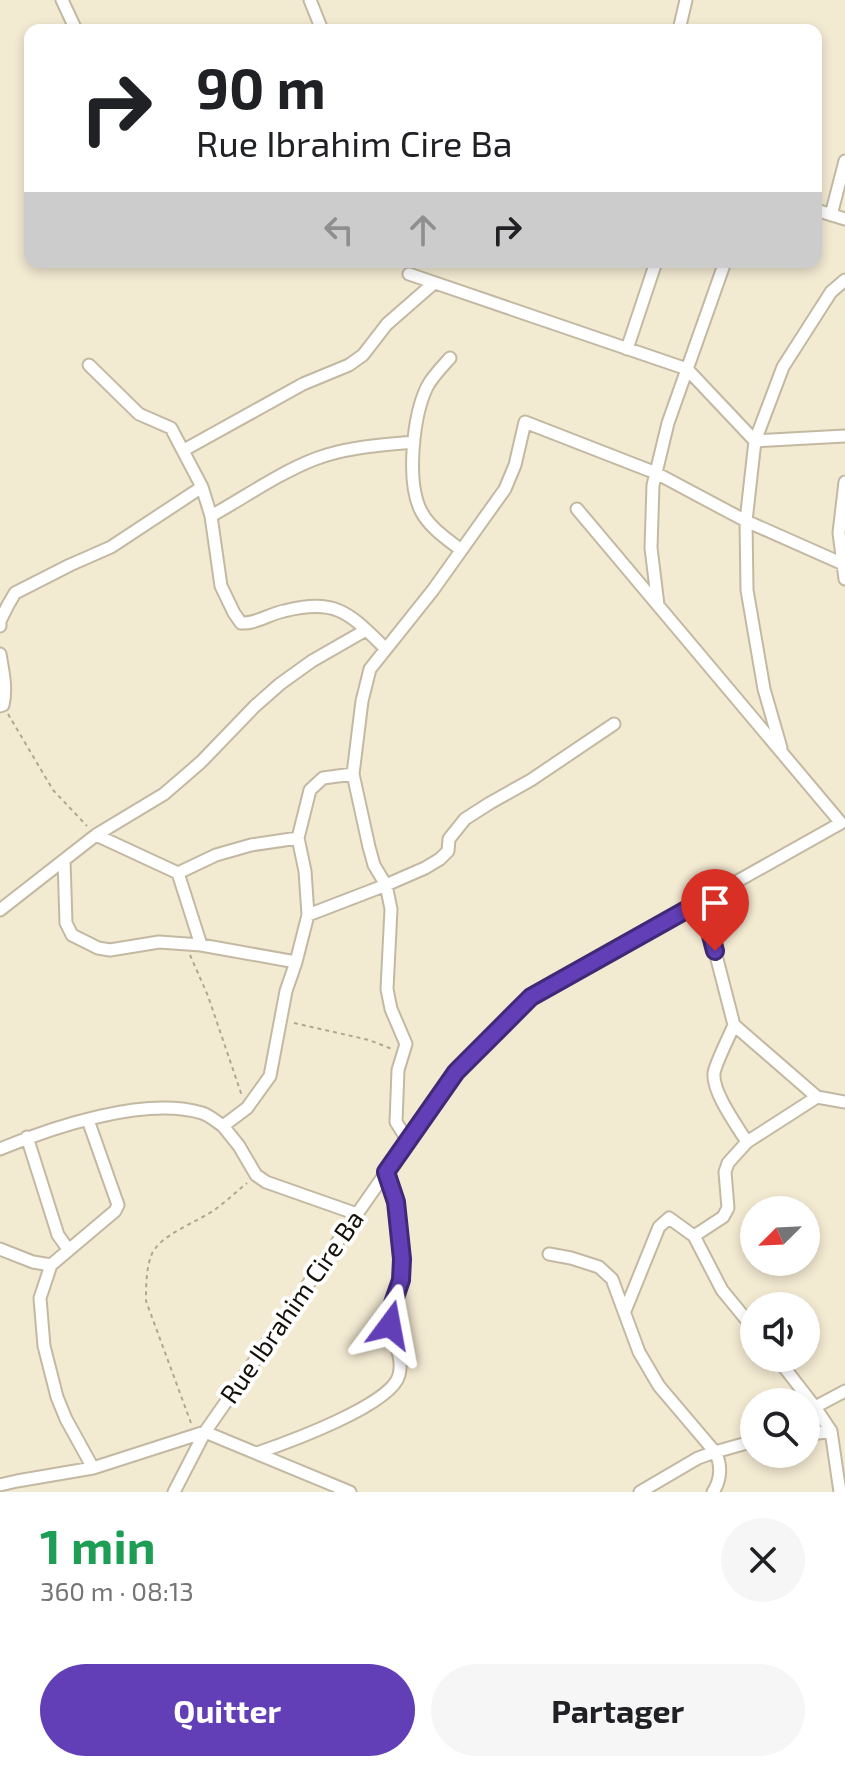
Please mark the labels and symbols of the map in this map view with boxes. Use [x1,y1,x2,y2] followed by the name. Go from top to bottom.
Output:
[681,869,749,951] pin
[740,1196,820,1276] north arrow
[213,1204,369,1409] street label: Rue Ibrahim Cire Ba
[348,1283,432,1367] position arrow

